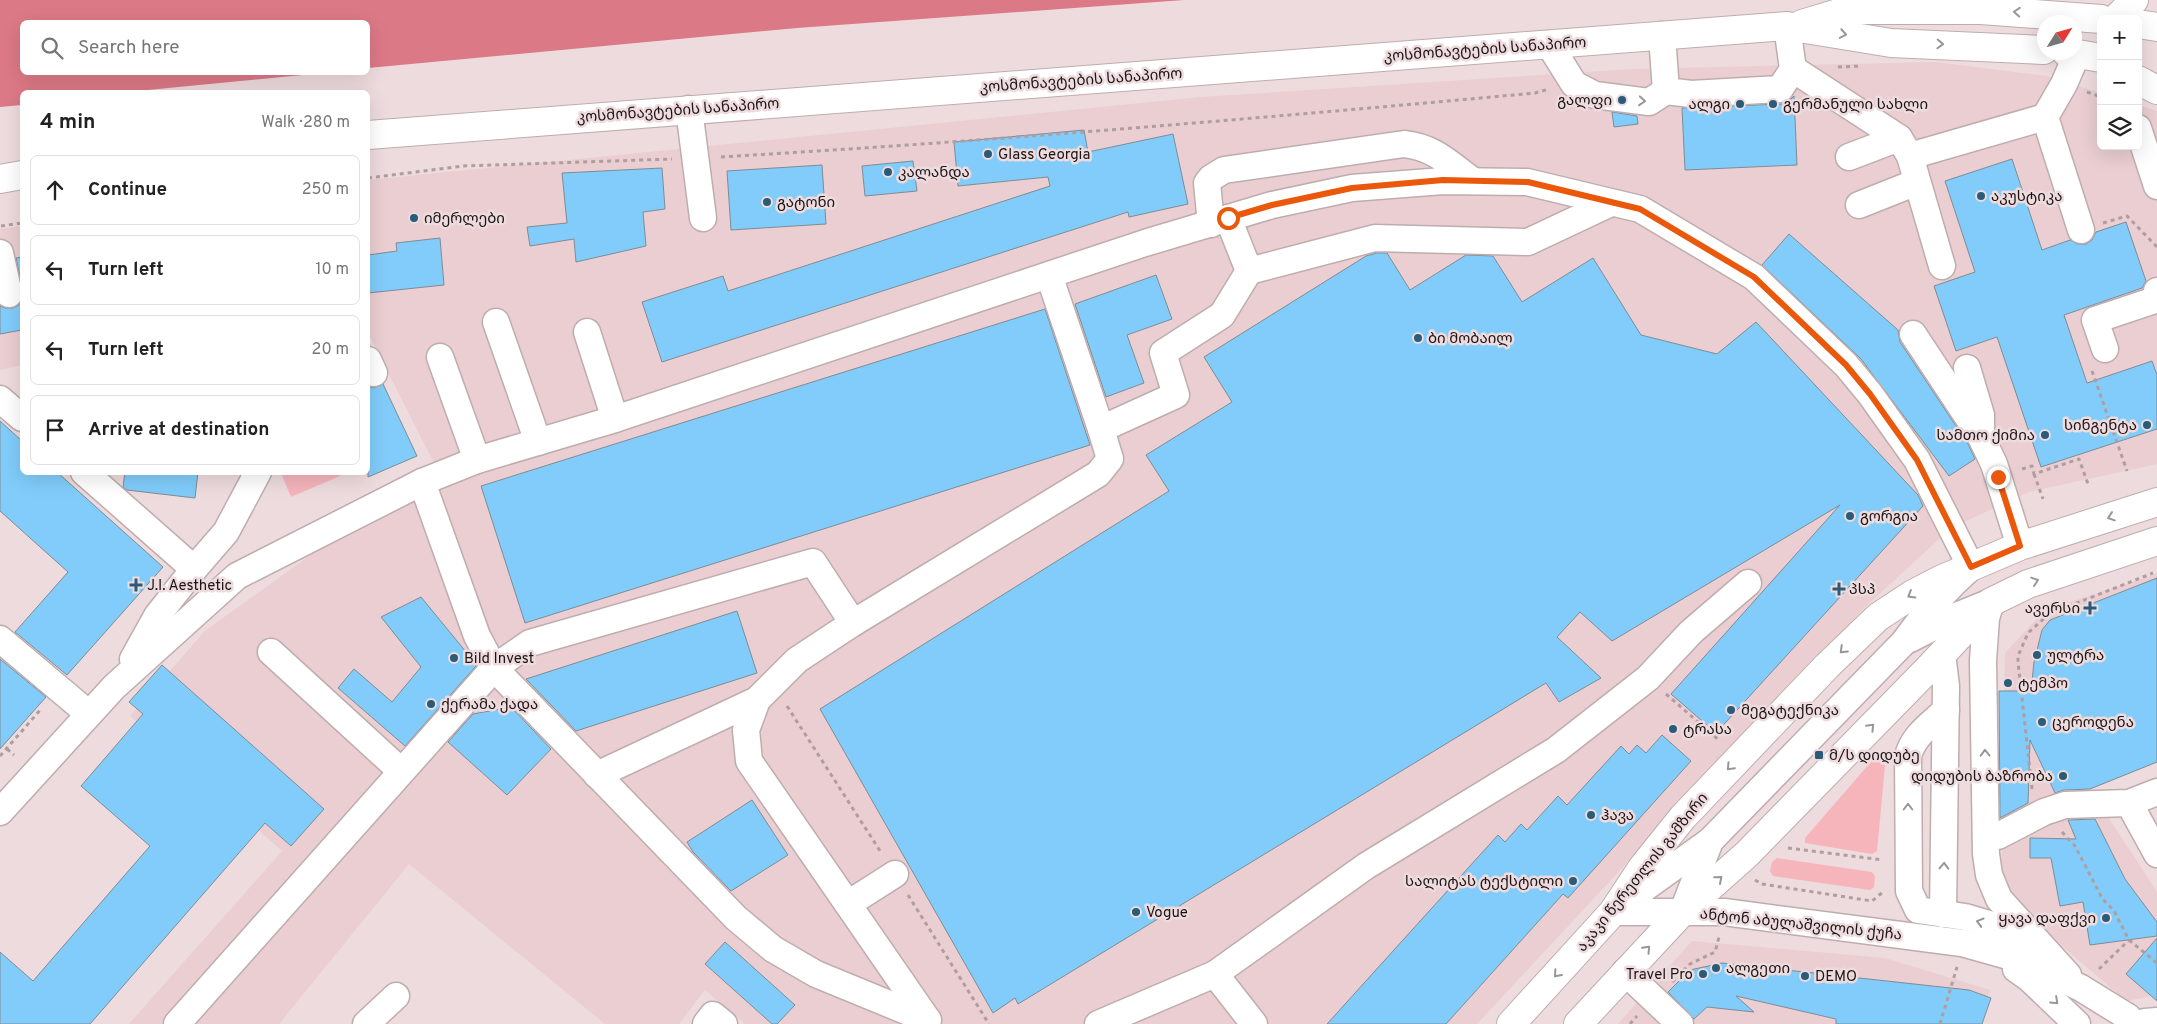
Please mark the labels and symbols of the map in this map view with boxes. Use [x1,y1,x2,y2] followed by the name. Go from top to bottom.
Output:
[2013,7,2021,18] one-way arrow
[2037,15,2082,60] north arrow
[1839,29,1848,39] one-way arrow
[1383,34,1587,67] street label: კოსმონავტების სანაპირო
[1936,39,1944,50] one-way arrow
[979,65,1183,98] street label: კოსმონავტების სანაპირო
[1557,92,1612,111] place label: გალფი
[1616,94,1628,106] marker: გალფი
[576,95,780,128] street label: კოსმონავტების სანაპირო
[1638,95,1646,106] one-way arrow
[1688,96,1730,115] place label: ალგი
[1783,96,1928,115] place label: გერმანული სახლი
[1734,98,1746,110] marker: ალგი
[1767,98,1779,110] marker: გერმანული სახლი
[998,146,1090,165] place label: Glass Georgia
[982,148,994,160] marker: Glass Georgia
[898,164,970,183] place label: კალანდა
[882,166,894,178] marker: კალანდა
[1991,188,2063,207] place label: აკუსტიკა
[1975,190,1987,202] marker: აკუსტიკა
[777,194,835,213] place label: გატონი
[761,196,773,208] marker: გატონი
[1217,207,1240,230] route start
[424,210,505,229] place label: იმერლები
[408,212,420,224] marker: იმერლები
[1428,330,1513,349] place label: ბი მობაილ
[1412,332,1424,344] marker: ბი მობაილ
[2064,417,2137,436] place label: სინგენტა
[2141,419,2153,431] marker: სინგენტა
[1936,427,2035,446] place label: სამთო ქიმია
[2039,429,2051,441] marker: სამთო ქიმია
[1987,466,2010,489] route end
[1860,508,1918,527] place label: გორგია
[1844,510,1856,522] marker: გორგია
[2107,511,2115,521] one-way arrow
[147,577,232,596] place label: J.I. Aesthetic
[2030,577,2039,587] one-way arrow
[129,578,143,592] marker: J.I. Aesthetic
[1849,581,1875,600] place label: პსპ
[1833,583,1845,595] marker: პსპ
[1908,589,1917,599] one-way arrow
[2025,600,2080,619] place label: ავერსი
[2084,602,2096,614] marker: ავერსი
[1839,645,1848,654] one-way arrow
[2047,647,2104,666] place label: ულტრა
[2031,649,2043,661] marker: ულტრა
[464,650,534,669] place label: Bild Invest
[448,652,460,664] marker: Bild Invest
[2018,675,2068,694] place label: ტემპო
[2002,677,2014,689] marker: ტემპო
[441,696,538,715] place label: ქერამა ქადა
[425,698,437,710] marker: ქერამა ქადა
[1741,702,1839,721] place label: მეგატექნიკა
[1725,704,1737,716] marker: მეგატექნიკა
[2052,714,2134,733] place label: ცეროდენა
[2036,716,2048,728] marker: ცეროდენა
[1683,721,1732,740] place label: ტრასა
[1667,723,1679,735] marker: ტრასა
[1865,723,1874,732] one-way arrow
[1829,747,1920,766] place label: მ/ს დიდუბე
[1979,748,1990,756] one-way arrow
[1813,749,1825,761] marker: მ/ს დიდუბე
[1727,762,1736,771] one-way arrow
[1911,768,2053,787] place label: დიდუბის ბაზრობა
[2057,770,2069,782] marker: დიდუბის ბაზრობა
[1573,790,1713,956] street label: აკაკი წერეთლის გამზირი
[1903,803,1913,811] one-way arrow
[1601,807,1634,826] place label: ჰავა
[1585,809,1597,821] marker: ჰავა
[1939,861,1949,869] one-way arrow
[1405,873,1563,892] place label: სალიტას ტექსტილი
[1567,875,1579,887] marker: სალიტას ტექსტილი
[1714,876,1723,885] one-way arrow
[1146,904,1188,923] place label: Vogue
[1699,905,1903,946] street label: ანტონ აბულაშვილის ქუჩა
[1130,906,1142,918] marker: Vogue
[1999,910,2096,929] place label: ყავა დაფქვი
[2100,912,2112,924] marker: ყავა დაფქვი
[1977,917,1985,927] one-way arrow
[1641,946,1650,955] one-way arrow
[1726,960,1790,979] place label: ალგეთი
[1710,962,1722,974] marker: ალგეთი
[1626,966,1693,985] place label: Travel Pro
[1553,968,1562,977] one-way arrow
[1697,968,1709,980] marker: Travel Pro
[1815,968,1857,987] place label: DEMO
[1799,970,1811,982] marker: DEMO
[2049,995,2058,1004] one-way arrow

